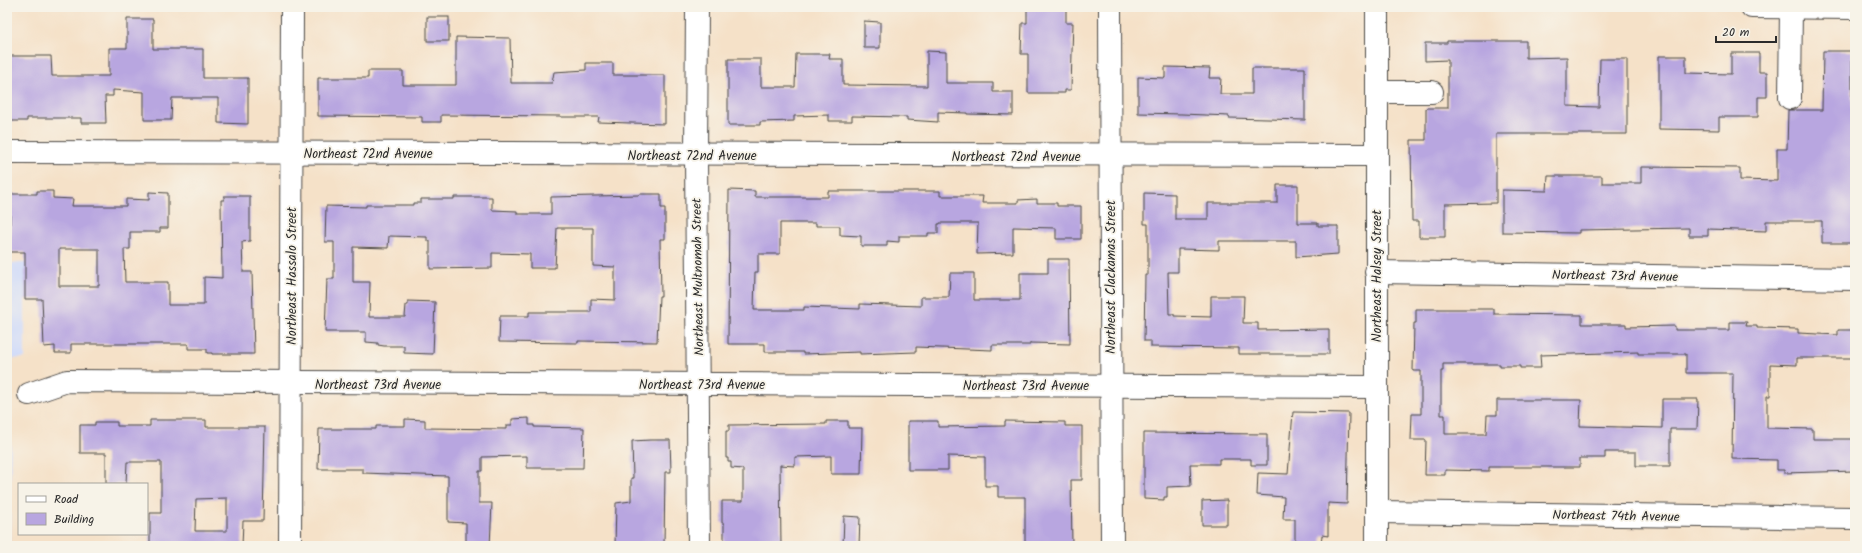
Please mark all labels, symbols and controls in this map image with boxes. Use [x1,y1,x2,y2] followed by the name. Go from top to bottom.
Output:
[1716,18,1776,44] scale bar
[1722,23,1750,42] text: 20 m
[303,144,433,165] street label: Northeast 72nd Avenue
[627,146,757,167] street label: Northeast 72nd Avenue
[951,147,1081,168] street label: Northeast 72nd Avenue
[687,197,710,356] street label: Northeast Multnomah Street
[1101,199,1122,354] street label: Northeast Clackamas Street
[282,206,303,345] street label: Northeast Hassalo Street
[1367,209,1388,342] street label: Northeast Halsey Street
[1552,265,1678,288] street label: Northeast 73rd Avenue
[315,375,441,396] street label: Northeast 73rd Avenue
[639,375,765,396] street label: Northeast 73rd Avenue
[963,376,1089,397] street label: Northeast 73rd Avenue
[18,483,148,535] legend
[54,490,79,509] text: Road
[1552,505,1680,528] street label: Northeast 74th Avenue
[54,510,94,529] text: Building

